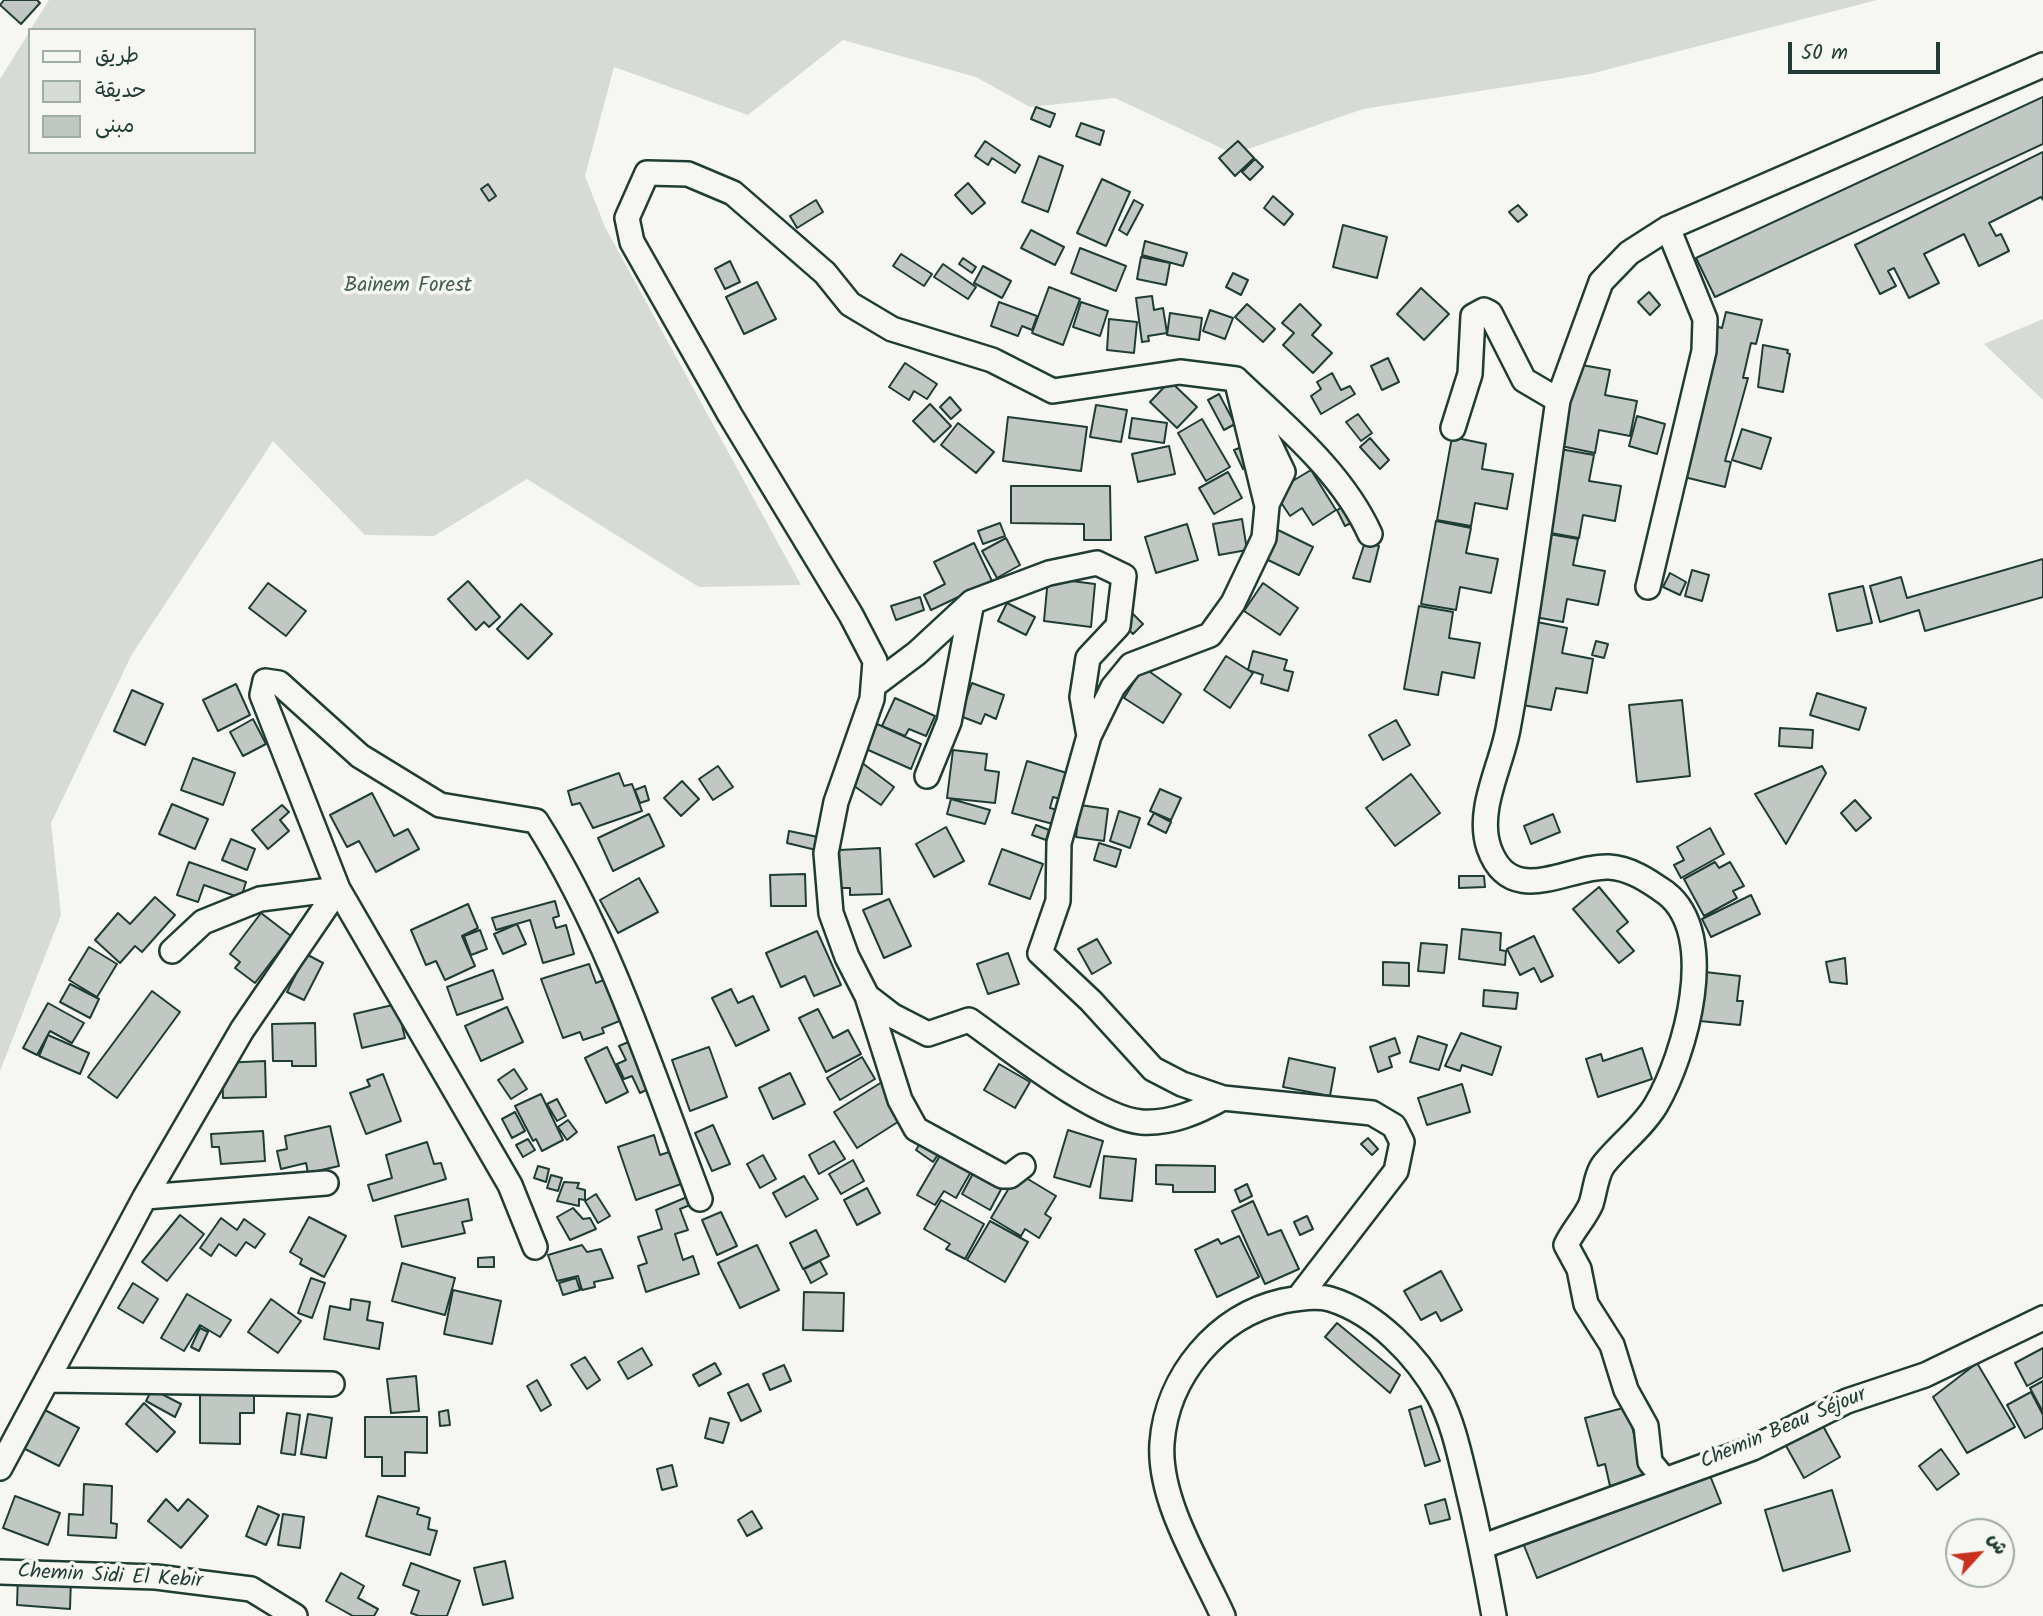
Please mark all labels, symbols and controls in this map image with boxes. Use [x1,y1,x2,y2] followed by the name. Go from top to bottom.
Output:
[28,28,256,154] legend
[1791,28,1943,72] scale bar
[1801,37,1848,70] text: 50 m
[95,40,139,73] text: طريق
[95,75,146,108] text: حديقة
[95,110,134,143] text: مبنى
[344,274,472,300] park label: Bainem Forest
[1697,1384,1871,1476] street label: Chemin Beau Séjour
[1945,1518,2015,1588] north arrow
[1979,1528,2015,1560] text: ش
[17,1561,203,1595] street label: Chemin Sidi El Kebir

